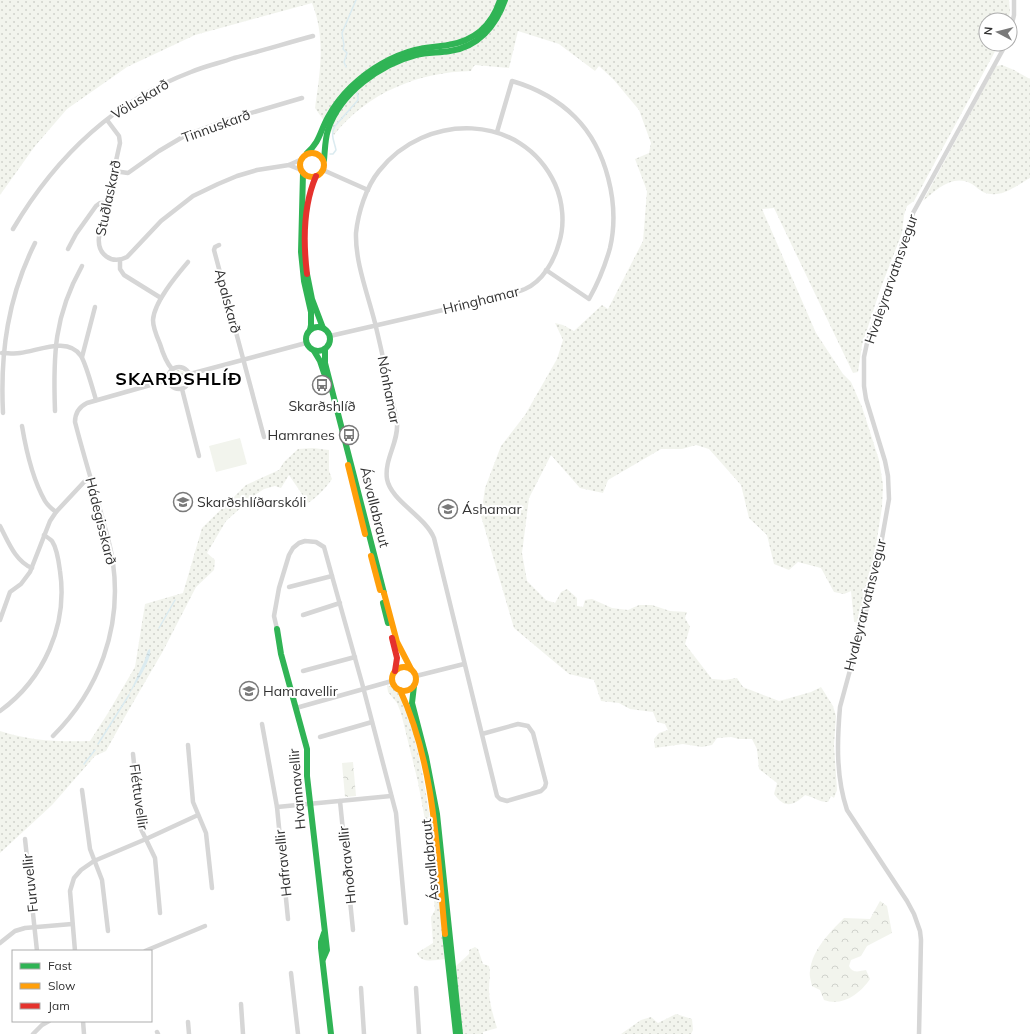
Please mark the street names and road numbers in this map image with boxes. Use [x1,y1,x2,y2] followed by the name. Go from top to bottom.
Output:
[108,75,172,123] street label: Völuskarð
[179,105,253,147] street label: Tinnuskarð
[91,158,125,238] street label: Stuðlaskarð
[860,211,922,346] street label: Hvaleyrarvatnsvegur
[211,267,245,335] street label: Apalskarð
[441,282,522,318] street label: Hringhamar
[374,354,405,426] street label: Nónhamar
[356,465,394,549] street label: Ásvallabraut
[81,475,121,567] street label: Hádegisskarð
[840,536,890,673] street label: Hvaleyrarvatnsvegur
[284,747,310,830] street label: Hvannavellir
[125,763,153,832] street label: Fléttuvellir
[417,818,443,902] street label: Ásvallabraut
[334,824,360,905] street label: Hnoðravellir
[270,828,295,897] street label: Hafravellir
[18,852,42,913] street label: Furuvellir

